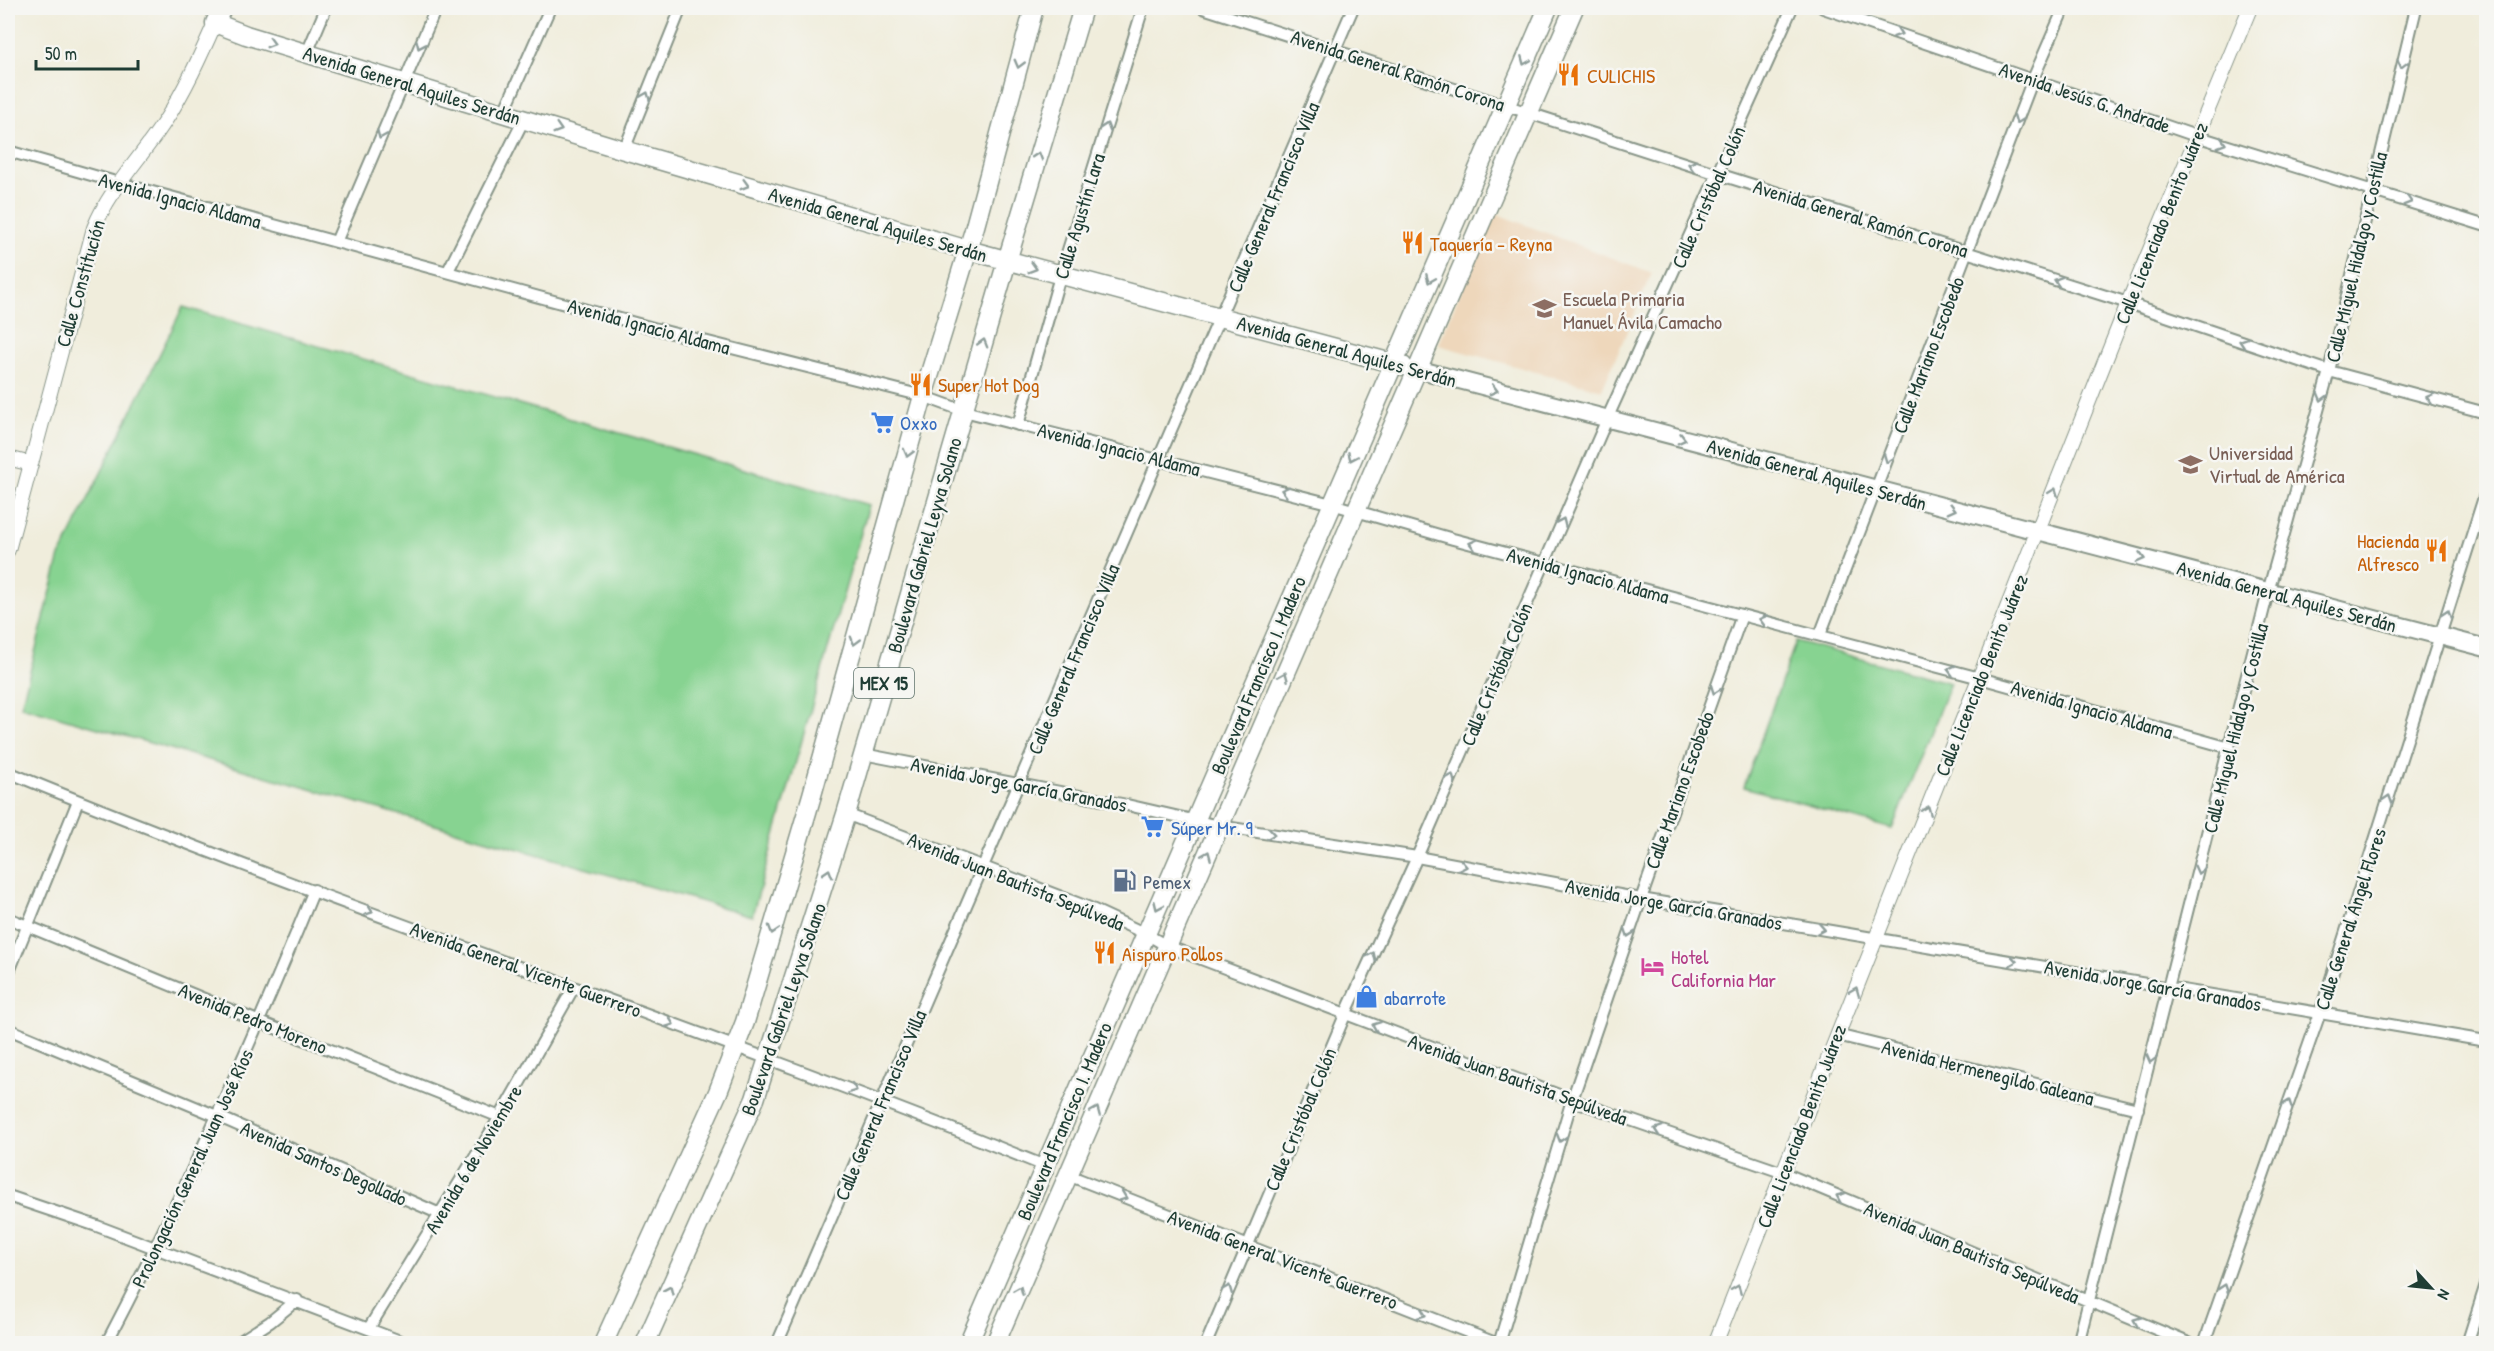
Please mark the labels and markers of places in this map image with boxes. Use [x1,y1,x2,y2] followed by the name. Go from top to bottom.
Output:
[1556,62,1582,88] restaurant icon: CULICHIS
[1587,62,1655,89] place label: CULICHIS
[1399,230,1425,256] restaurant icon: Taquería - Reyna
[1430,230,1552,257] place label: Taquería - Reyna
[1563,285,1722,335] place label: Escuela Primaria Manuel Ávila Camacho
[1532,296,1558,322] school or university icon: Escuela Primaria Manuel Ávila Camacho
[907,371,933,397] restaurant icon: Super Hot Dog
[938,371,1039,398] place label: Super Hot Dog
[869,409,895,435] supermarket icon: Oxxo
[900,409,937,436] place label: Oxxo
[2209,439,2345,489] place label: Universidad Virtual de América
[2178,451,2204,477] school or university icon: Universidad Virtual de América
[2357,527,2419,577] place label: Hacienda Alfresco
[2424,538,2450,564] restaurant icon: Hacienda Alfresco
[1140,814,1166,840] supermarket icon: Súper Mr. 9
[1171,814,1253,841] place label: Súper Mr. 9
[1112,868,1138,894] fuel station icon: Pemex
[1143,868,1191,895] place label: Pemex
[1091,940,1117,966] restaurant icon: Aispuro Pollos
[1122,940,1223,967] place label: Aispuro Pollos
[1671,943,1776,993] place label: Hotel California Mar
[1640,954,1666,980] hotel icon: Hotel California Mar
[1353,984,1379,1010] shop icon: abarrote
[1384,984,1446,1011] place label: abarrote

